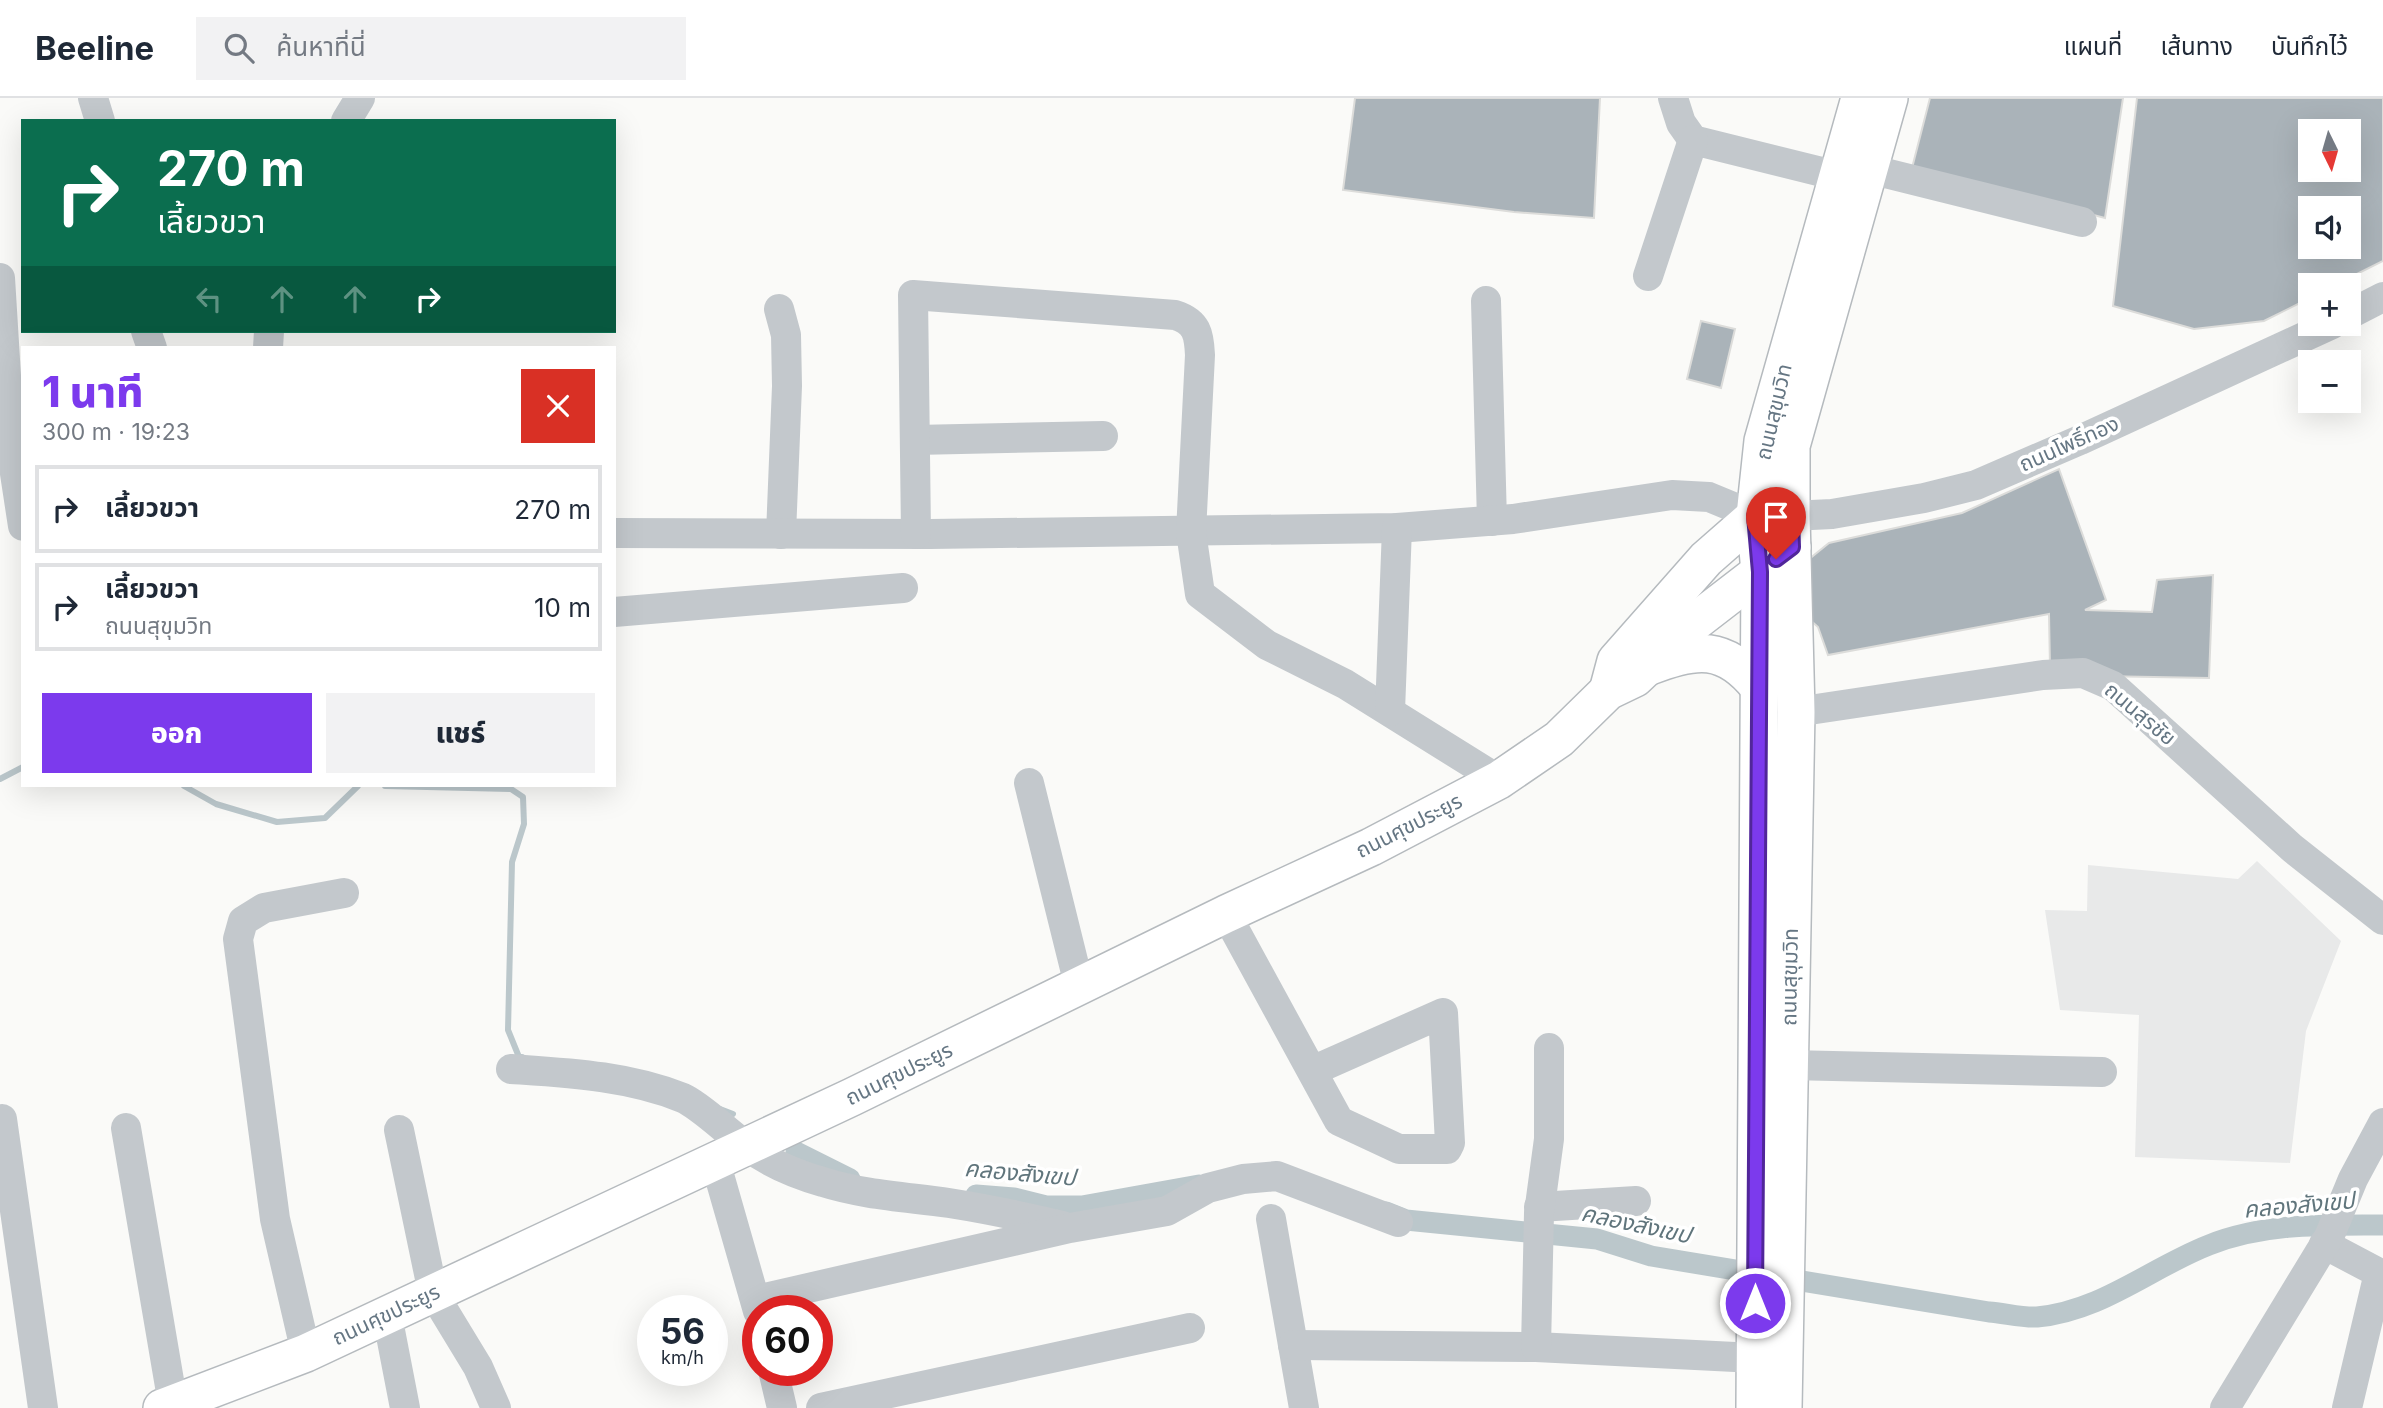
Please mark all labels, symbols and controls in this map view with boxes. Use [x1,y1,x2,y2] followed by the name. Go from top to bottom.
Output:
[196,17,686,80] search box
[35,28,154,68] text: Beeline
[220,29,258,67] icon: search
[276,31,366,62] text: ค้นหาที่นี่
[2064,32,2122,61] text: แผนที่
[2160,32,2233,61] text: เส้นทาง
[2271,32,2348,61] text: บันทึกไว้
[2298,119,2361,182] north arrow
[2298,119,2361,413] map controls
[157,139,305,198] text: 270 m
[42,147,133,238] icon: right
[2298,196,2361,259] button: sound
[157,202,265,241] text: เลี้ยวขวา
[2298,273,2361,336] button: +
[190,280,228,318] icon: left
[263,280,301,318] icon: ahead
[336,280,374,318] icon: ahead
[409,280,447,318] icon: right
[2298,350,2361,413] button: −
[1750,361,1798,463] street label: ถนนสุขุมวิท
[42,366,143,417] text: 1 นาที
[521,369,595,443] button: close
[2015,410,2123,477] street label: ถนนโพธิ์ทอง
[42,418,190,446] text: 300 m · 19:23
[1746,487,1806,559] pin
[46,490,84,528] icon: right
[105,492,199,523] text: เลี้ยวขวา
[514,494,591,525] text: 270 m
[1757,498,1795,536] icon: arrive
[105,573,199,604] text: เลี้ยวขวา
[46,588,84,626] icon: right
[534,592,591,623] text: 10 m
[105,612,212,640] text: ถนนสุขุมวิท
[2099,677,2181,751] street label: ถนนสุรชัย
[42,693,312,773] button: ออก
[326,693,595,773] button: แชร์
[1351,788,1467,864] street label: ถนนศุขประยูร
[1776,928,1804,1026] street label: ถนนสุขุมวิท
[841,1037,957,1111] street label: ถนนศุขประยูร
[963,1154,1080,1192] water label: คลองสังเขป
[2242,1186,2359,1224] water label: คลองสังเขป
[1579,1199,1696,1250] water label: คลองสังเขป
[1718,1266,1792,1340] position arrow
[328,1279,444,1351] street label: ถนนศุขประยูร
[742,1295,833,1386] speed limit sign: 60
[660,1310,705,1352] text: 56
[661,1347,704,1368] text: km/h

